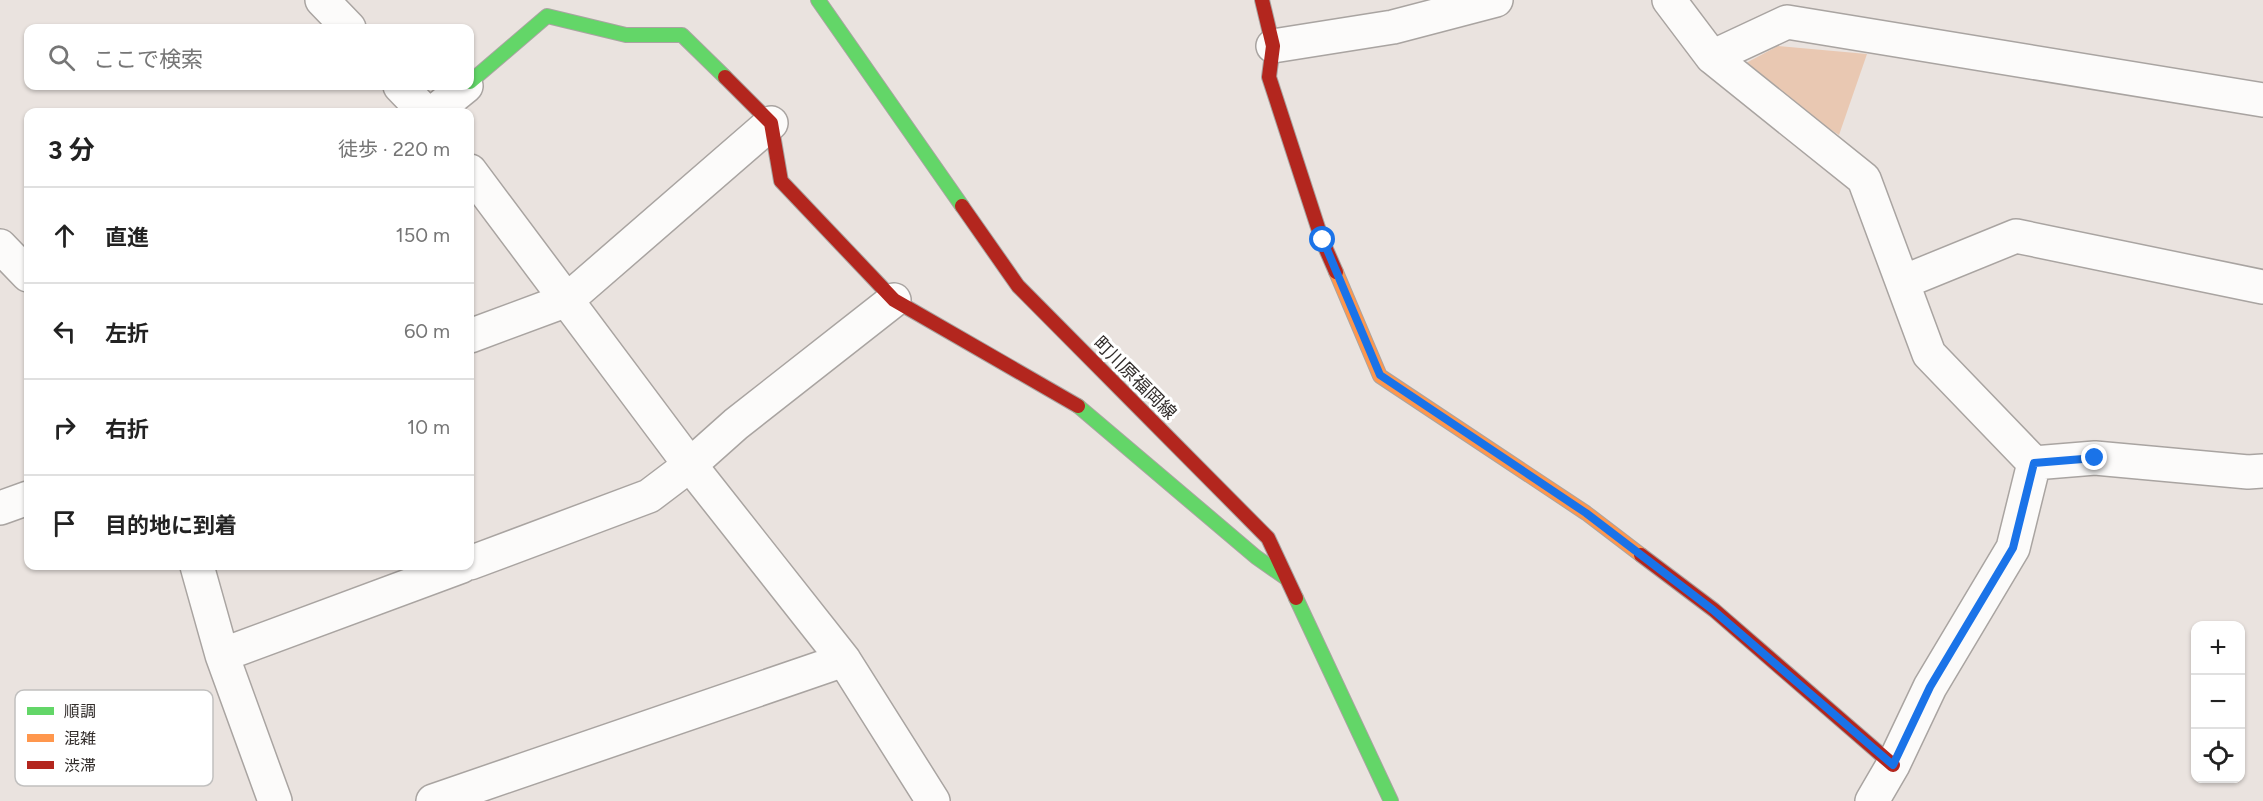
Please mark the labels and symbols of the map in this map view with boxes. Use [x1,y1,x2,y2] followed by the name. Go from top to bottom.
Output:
[1309,226,1335,252] route start
[1089,332,1181,424] street label: 町川原福岡線
[2081,444,2107,470] route end
[15,690,213,786] legend
[64,702,96,721] text: 順調
[64,729,96,748] text: 混雑
[64,756,96,775] text: 渋滞

